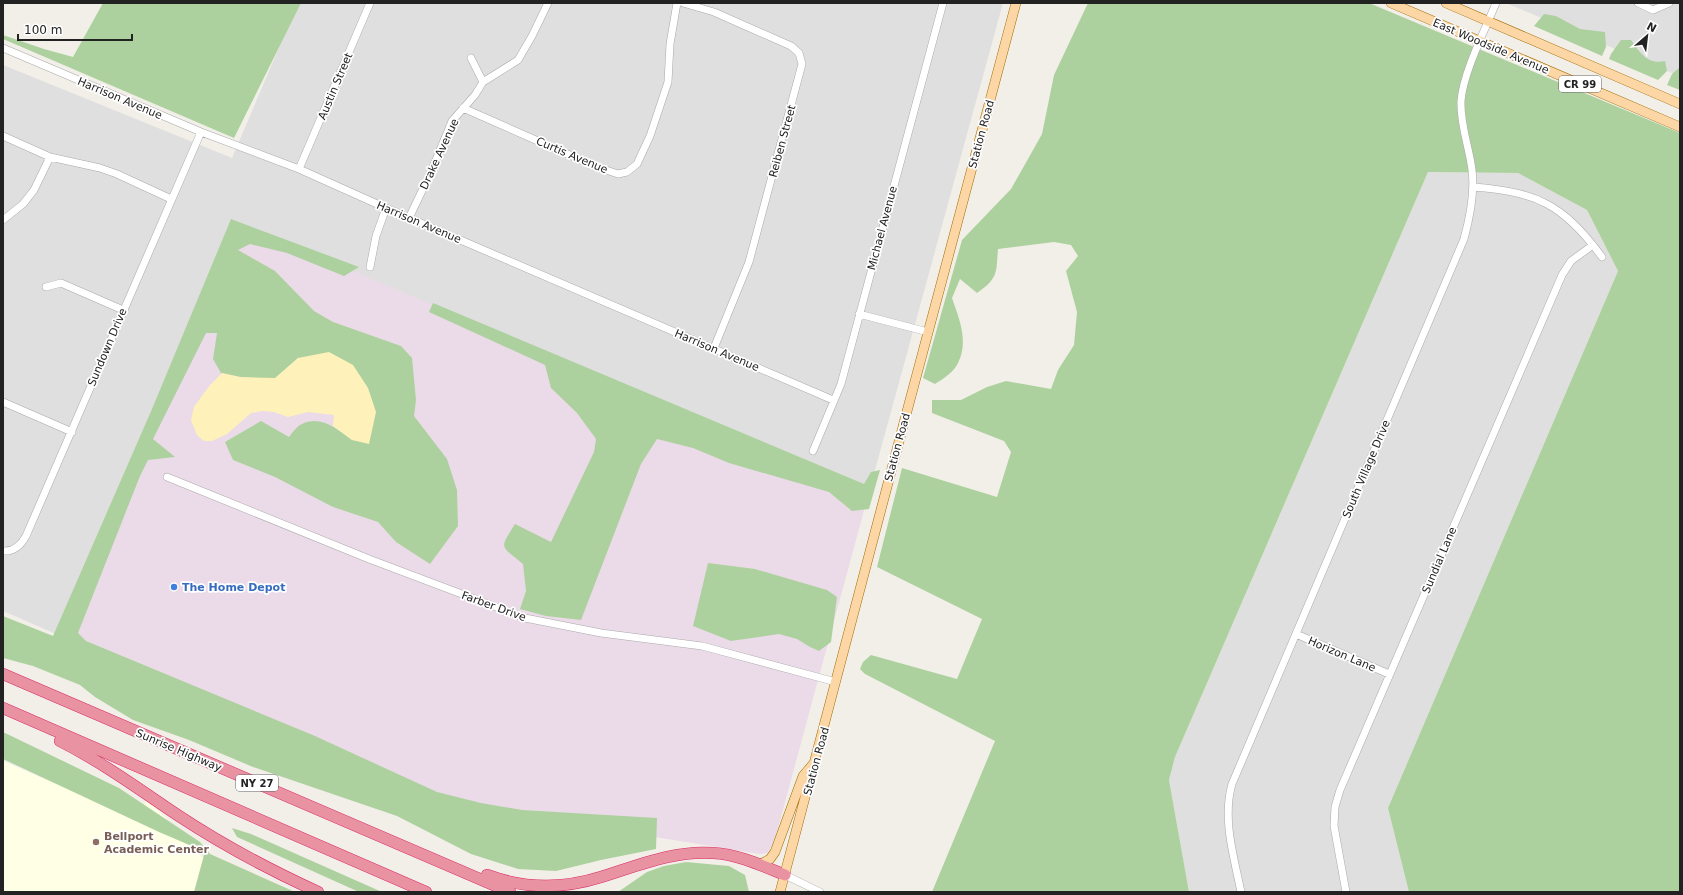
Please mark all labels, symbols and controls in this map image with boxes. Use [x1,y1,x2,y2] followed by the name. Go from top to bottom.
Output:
[18,16,132,42] scale bar
[1431,16,1551,77] street label: East Woodside Avenue
[1627,16,1667,56] north arrow
[1644,20,1659,36] text: N
[24,23,62,37] text: 100 m
[316,50,356,122] street label: Austin Street
[76,75,164,122] street label: Harrison Avenue
[1559,76,1601,92] road number: CR 99
[966,99,997,170] street label: Station Road
[767,103,799,179] street label: Reiben Street
[417,116,462,192] street label: Drake Avenue
[534,135,610,177] street label: Curtis Avenue
[865,184,900,272] street label: Michael Avenue
[375,199,463,246] street label: Harrison Avenue
[85,306,130,388] street label: Sundown Drive
[673,327,761,374] street label: Harrison Avenue
[882,412,913,483] street label: Station Road
[1340,418,1393,520] street label: South Village Drive
[1420,525,1459,595] street label: Sundial Lane
[182,581,285,594] place label: The Home Depot
[169,582,179,592] marker: The Home Depot
[460,589,528,624] street label: Farber Drive
[1306,634,1378,675] street label: Horizon Lane
[134,726,224,775] street label: Sunrise Highway
[801,726,832,797] street label: Station Road
[236,775,278,791] road number: NY 27
[104,830,209,856] place label: Bellport Academic Center
[91,837,101,847] marker: Bellport Academic Center

